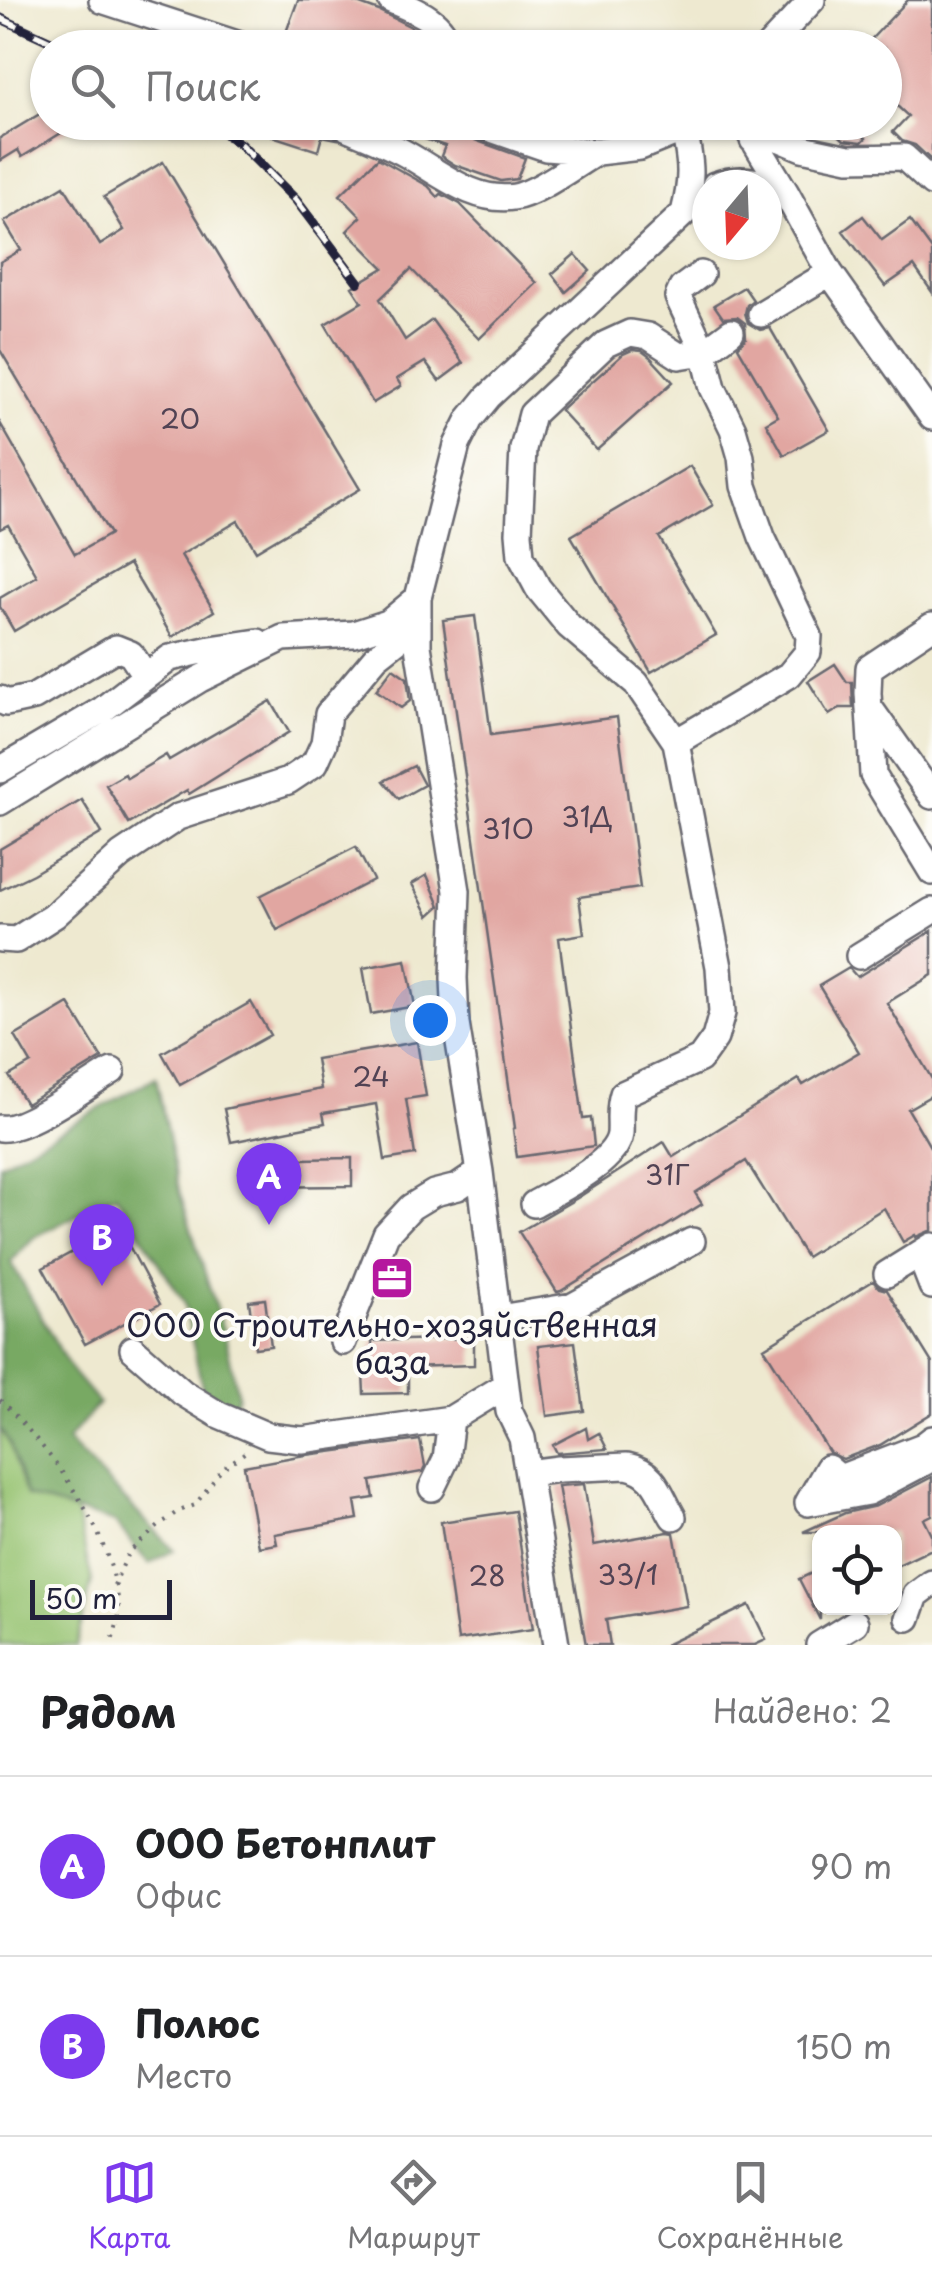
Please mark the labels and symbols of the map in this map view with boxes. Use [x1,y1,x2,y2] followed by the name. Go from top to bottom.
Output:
[692,170,782,260] north arrow
[160,396,200,439] house number: 20
[561,794,613,837] house number: 31Д
[482,806,534,849] house number: 31О
[405,995,456,1046] your location
[352,1054,390,1097] house number: 24
[236,1142,302,1225] pin: A
[645,1152,690,1195] house number: 31Г
[70,1204,134,1286] pin: B
[369,1255,415,1301] office icon: ООО Строительно-хозяйственная база
[126,1300,658,1385] place label: ООО Строительно-хозяйственная база
[598,1552,658,1595] house number: 33/1
[468,1553,506,1596] house number: 28
[30,1575,172,1620] scale bar

